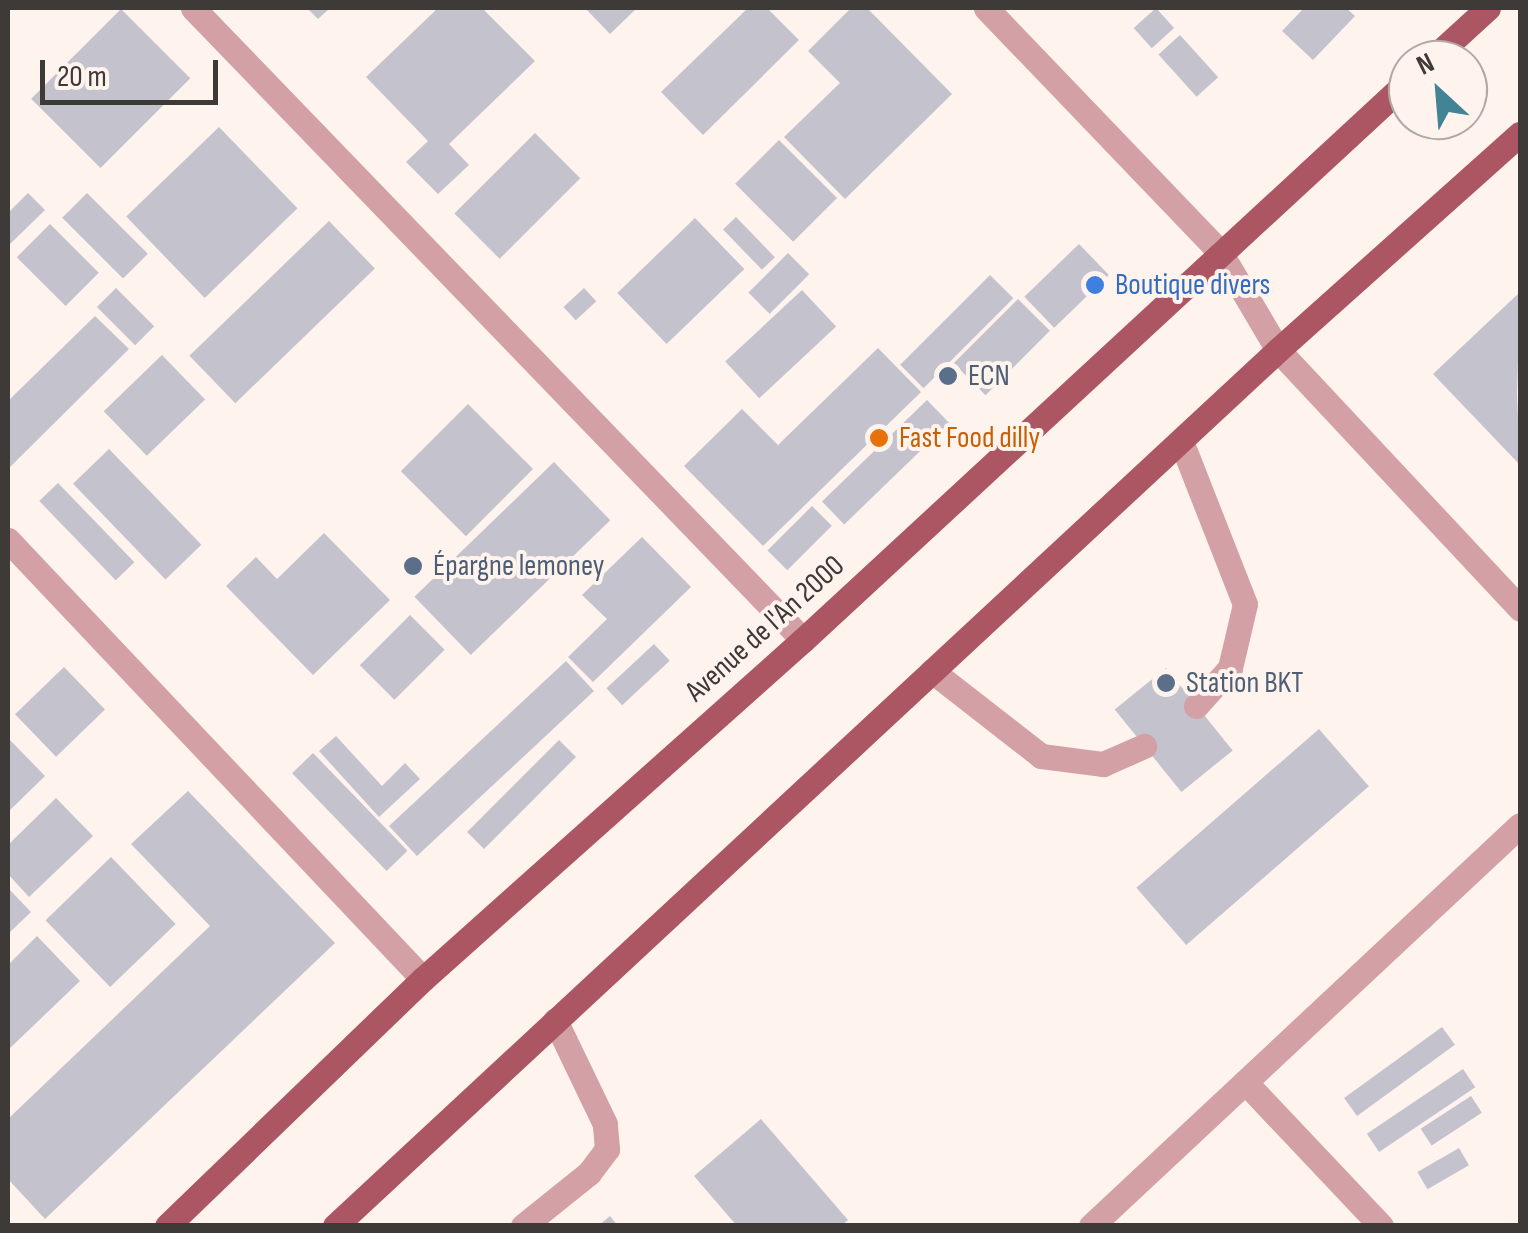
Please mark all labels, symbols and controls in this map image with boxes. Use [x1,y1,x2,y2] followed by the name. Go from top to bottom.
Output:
[45,40,222,102] scale bar
[1388,40,1488,140] north arrow
[1412,46,1439,82] text: N
[57,59,107,95] text: 20 m
[1115,267,1270,303] place label: Boutique divers
[1084,274,1106,296] marker: Boutique divers
[968,358,1010,394] place label: ECN
[937,365,959,387] marker: ECN
[899,420,1040,456] place label: Fast Food dilly
[868,427,890,449] marker: Fast Food dilly
[433,548,604,584] place label: Épargne lemoney
[678,548,852,710] street label: Avenue de l'An 2000
[402,555,424,577] marker: Épargne lemoney
[1186,665,1303,701] place label: Station BKT
[1155,672,1177,694] marker: Station BKT

